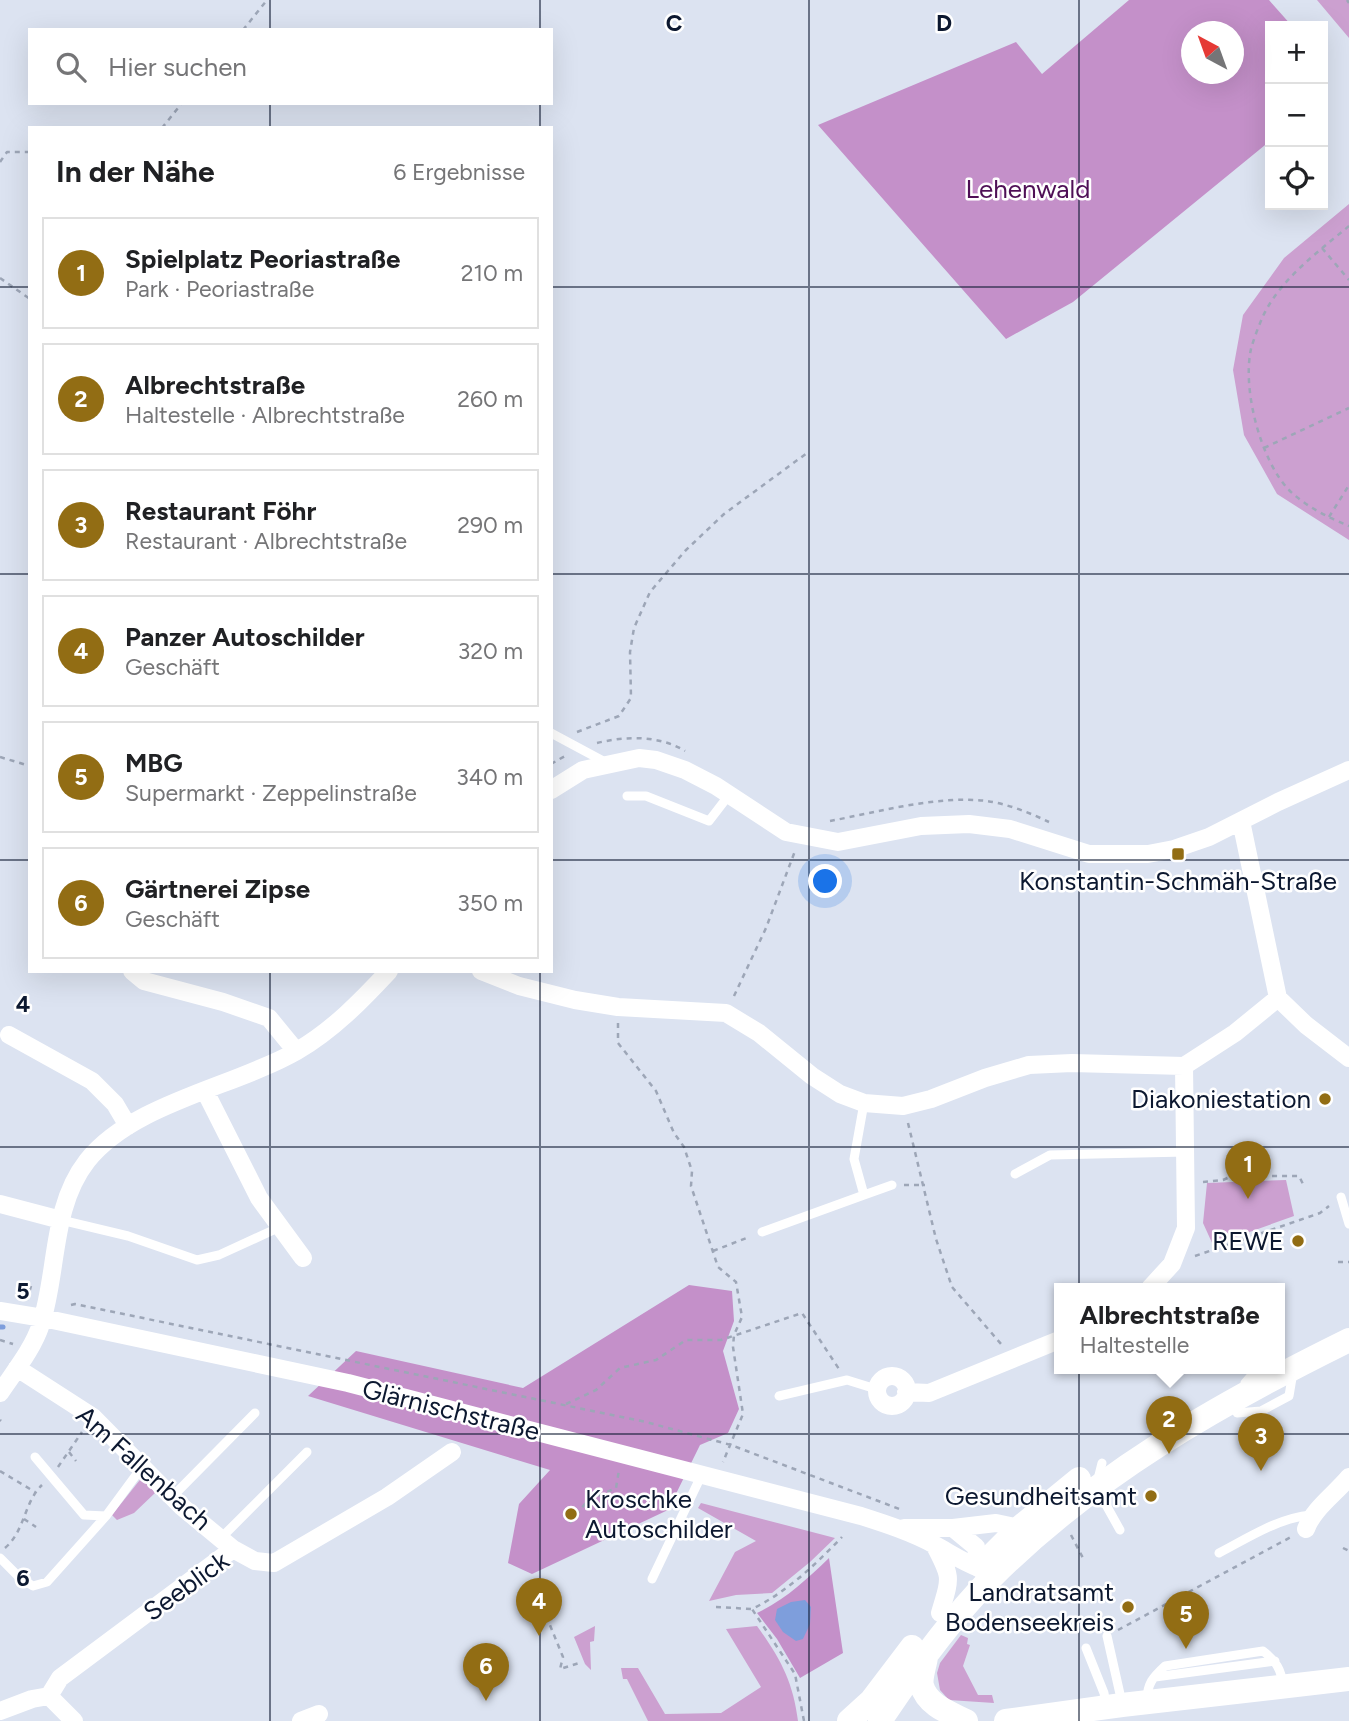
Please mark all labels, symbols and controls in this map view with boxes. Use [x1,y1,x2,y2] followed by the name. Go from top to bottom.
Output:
[666,9,683,37] text: C
[936,9,952,37] text: D
[1181,21,1244,84] north arrow
[1265,21,1328,210] map controls
[1265,21,1328,84] button: +
[28,28,553,105] search box
[52,48,90,86] icon: search
[108,51,247,83] text: Hier suchen
[1265,84,1328,147] button: −
[1265,147,1328,210] button: locate
[56,153,215,190] text: In der Nähe
[393,158,525,186] text: 6 Ergebnisse
[965,173,1091,205] park label: Lehenwald
[125,243,400,275] text: Spielplatz Peoriastraße
[76,259,86,287] text: 1
[461,259,523,287] text: 210 m
[125,275,314,303] text: Park · Peoriastraße
[125,369,305,401] text: Albrechtstraße
[74,385,88,413] text: 2
[457,385,523,413] text: 260 m
[125,401,405,429] text: Haltestelle · Albrechtstraße
[125,495,316,527] text: Restaurant Föhr
[75,511,87,539] text: 3
[457,511,523,539] text: 290 m
[125,527,407,555] text: Restaurant · Albrechtstraße
[125,621,365,653] text: Panzer Autoschilder
[74,637,88,665] text: 4
[458,637,523,665] text: 320 m
[125,653,220,681] text: Geschäft
[125,747,183,779] text: MBG
[74,763,88,791] text: 5
[456,763,523,791] text: 340 m
[125,779,417,807] text: Supermarkt · Zeppelinstraße
[1170,846,1186,862] marker: Konstantin-Schmäh-Straße
[808,864,842,898] your location
[1019,865,1337,897] place label: Konstantin-Schmäh-Straße
[125,873,310,905] text: Gärtnerei Zipse
[74,889,88,917] text: 6
[457,889,523,917] text: 350 m
[125,905,220,933] text: Geschäft
[16,990,30,1018] text: 4
[1131,1083,1311,1115] place label: Diakoniestation
[1317,1091,1333,1107] marker: Diakoniestation
[1225,1141,1271,1199] pin: 1
[1212,1225,1284,1257] place label: REWE
[1290,1233,1306,1249] marker: REWE
[16,1277,30,1305] text: 5
[1054,1283,1285,1374] popup
[1079,1299,1260,1331] text: Albrechtstraße
[1079,1331,1189,1359] text: Haltestelle
[359,1373,543,1447] street label: Glärnischstraße
[1146,1396,1192,1454] pin: 2
[70,1399,218,1537] street label: Am Fallenbach
[1238,1413,1284,1471] pin: 3
[945,1480,1137,1512] place label: Gesundheitsamt
[585,1483,733,1545] place label: Kroschke Autoschilder
[1143,1488,1159,1504] marker: Gesundheitsamt
[563,1506,579,1522] marker: Kroschke Autoschilder
[137,1544,235,1628] street label: Seeblick
[16,1564,30,1592] text: 6
[945,1576,1114,1638] place label: Landratsamt Bodenseekreis
[516,1578,562,1636] pin: 4
[1163,1591,1209,1649] pin: 5
[1120,1599,1136,1615] marker: Landratsamt Bodenseekreis
[463,1643,509,1701] pin: 6

